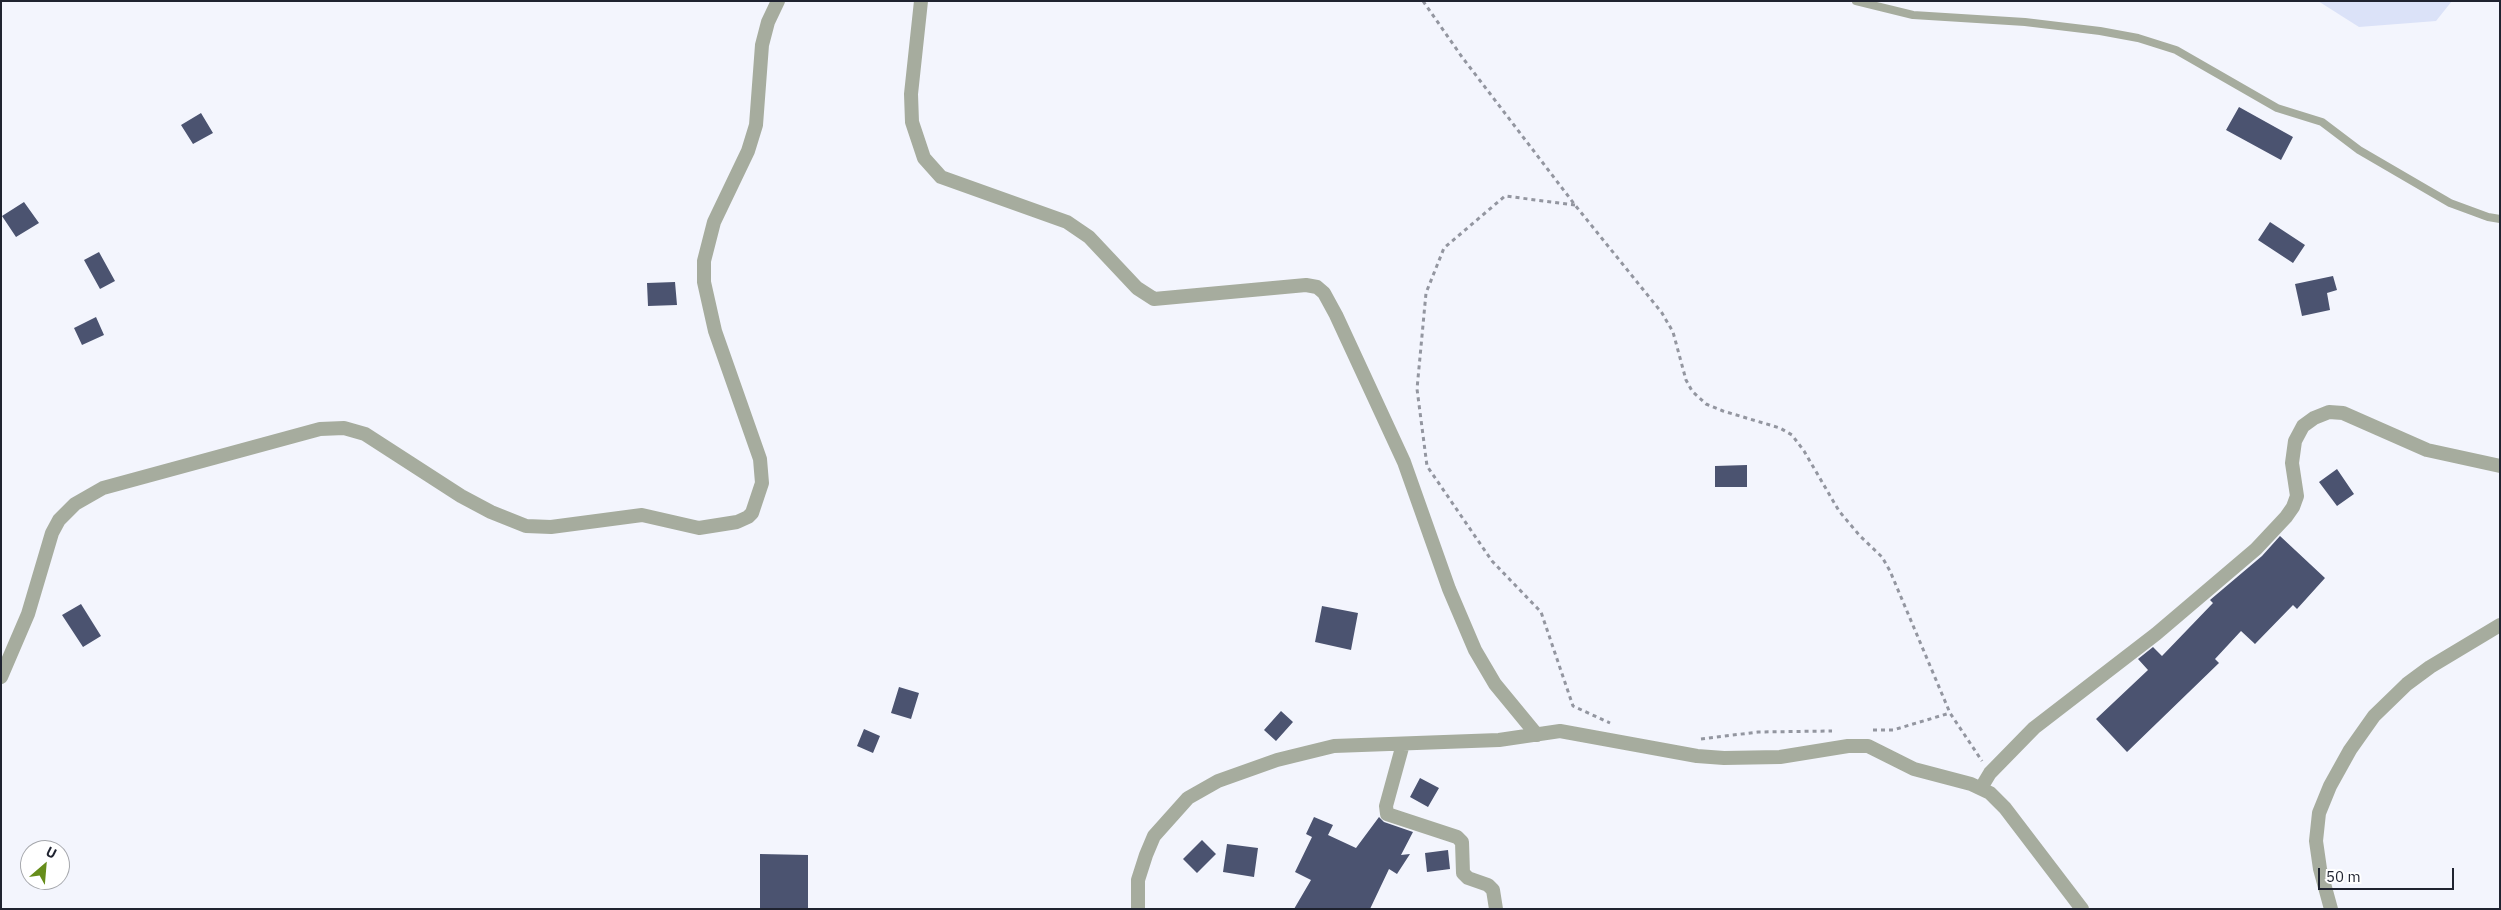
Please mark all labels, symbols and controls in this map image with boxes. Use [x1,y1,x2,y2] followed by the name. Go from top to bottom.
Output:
[20,840,70,890] north arrow
[43,842,60,863] text: U
[2321,858,2457,890] scale bar
[2326,867,2361,886] text: 50 m

